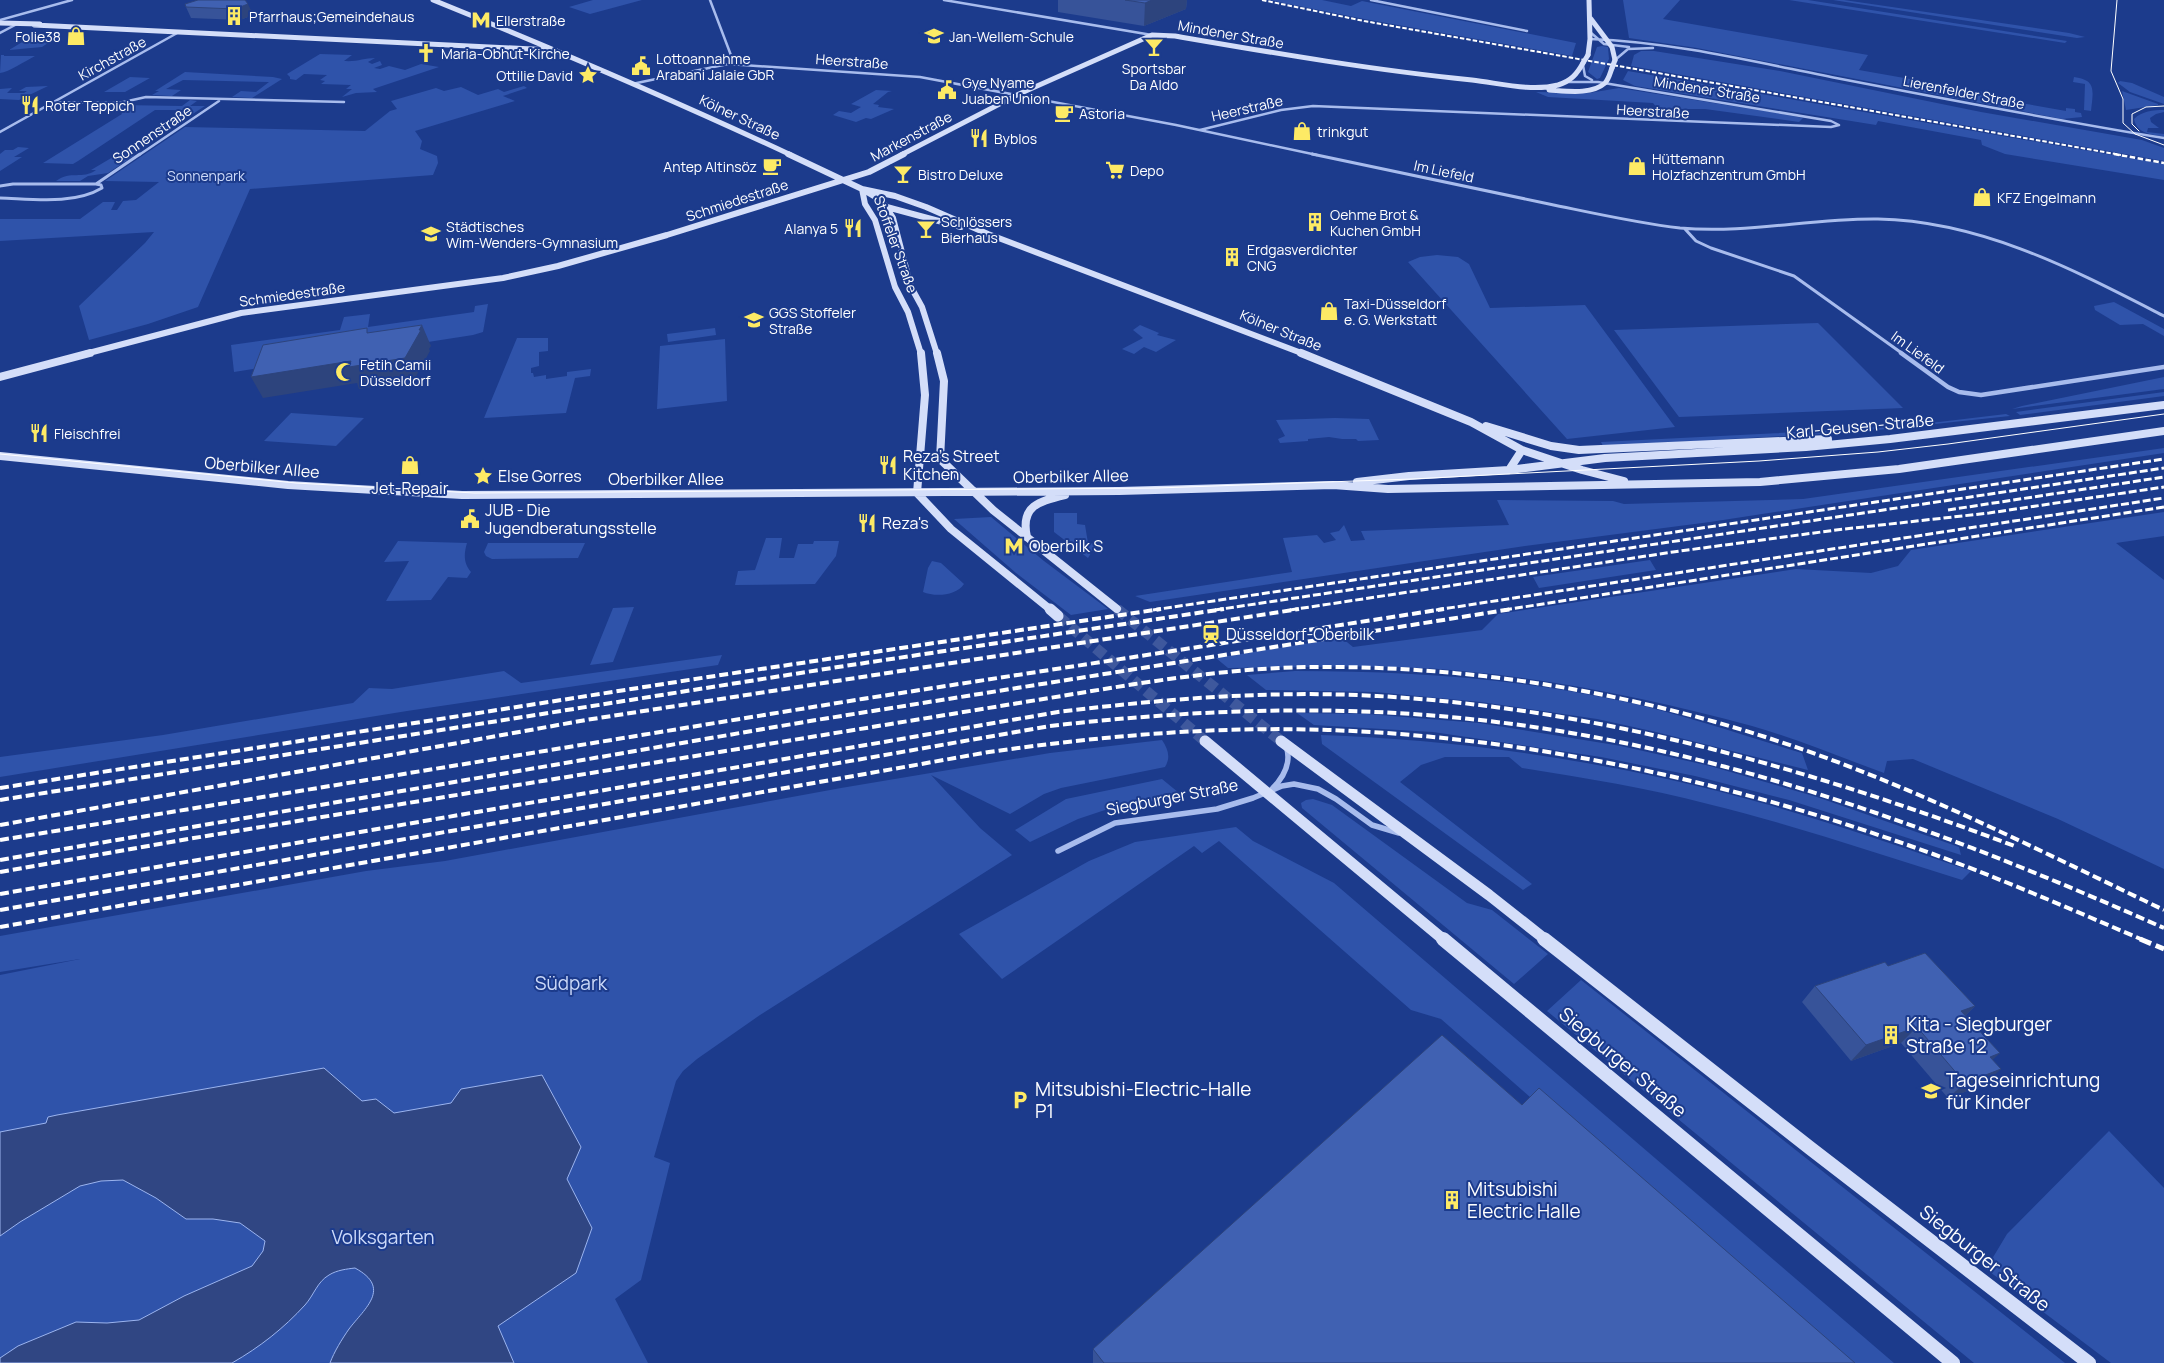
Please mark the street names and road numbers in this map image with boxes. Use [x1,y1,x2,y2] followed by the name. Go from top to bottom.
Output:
[1177,15,1285,53] street label: Mindener Straße
[75,32,149,84] street label: Kirchstraße
[815,49,889,73] street label: Heerstraße
[1653,71,1761,107] street label: Mindener Straße
[1902,71,2026,113] street label: Lierenfelder Straße
[697,90,783,144] street label: Kölner Straße
[1209,91,1285,125] street label: Heerstraße
[109,100,195,168] street label: Sonnenstraße
[1616,100,1690,122] street label: Heerstraße
[867,107,955,165] street label: Markenstraße
[1412,155,1476,187] street label: Im Liefeld
[683,175,791,225] street label: Schmiedestraße
[870,193,922,295] street label: Stoffeler Straße
[238,277,346,311] street label: Schmiedestraße
[1237,305,1325,355] street label: Kölner Straße
[1888,326,1948,378] street label: Im Liefeld
[1785,409,1935,443] street label: Karl-Geusen-Straße
[203,451,321,483] street label: Oberbilker Allee
[1013,464,1129,488] street label: Oberbilker Allee
[608,468,724,490] street label: Oberbilker Allee
[1104,773,1240,821] street label: Siegburger Straße
[1554,1001,1692,1123] street label: Siegburger Straße
[1914,1199,2056,1317] street label: Siegburger Straße

